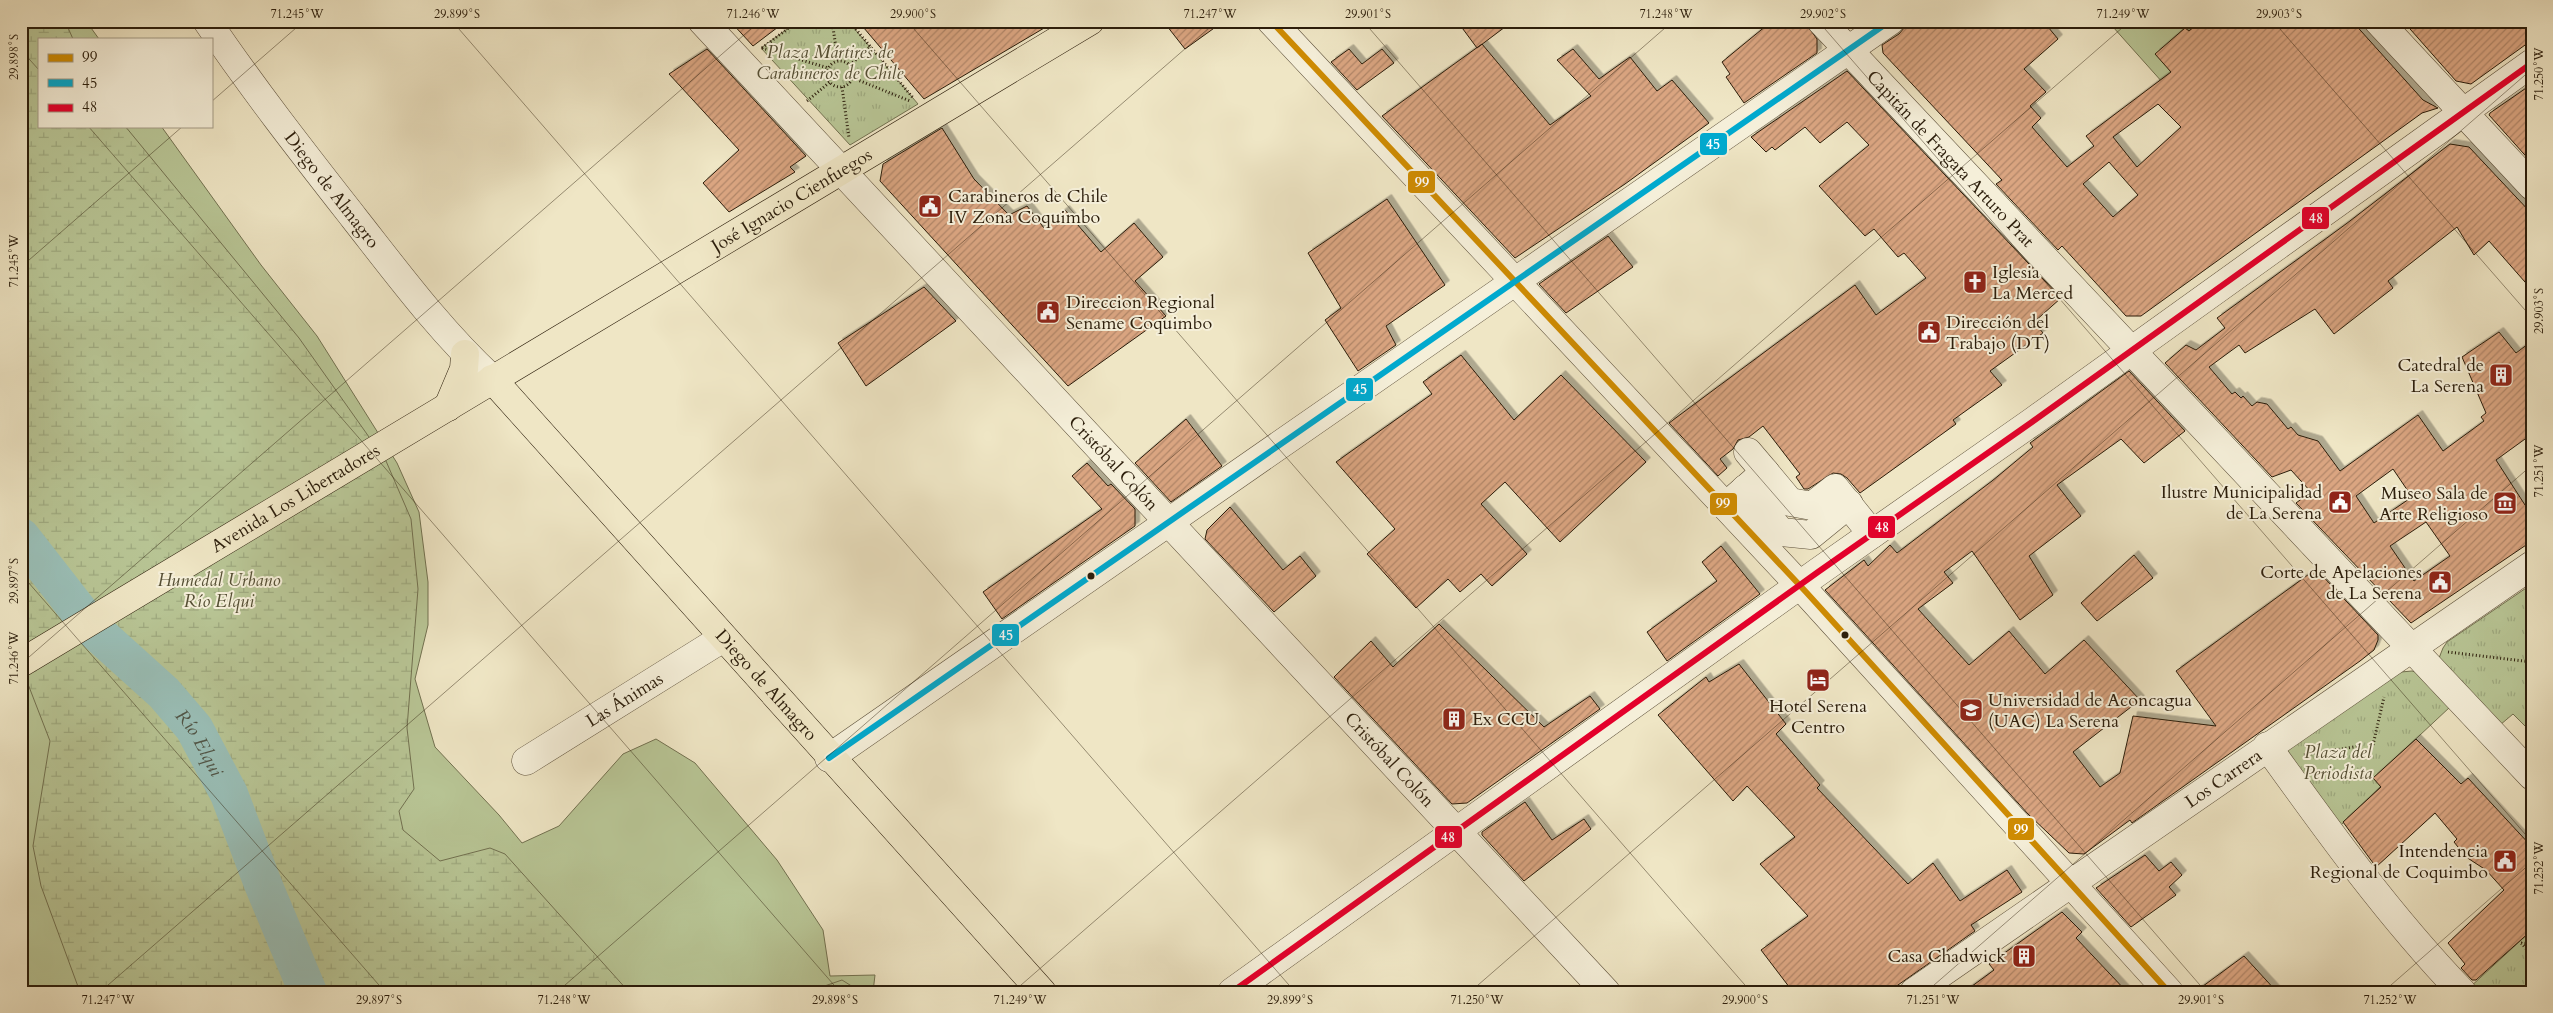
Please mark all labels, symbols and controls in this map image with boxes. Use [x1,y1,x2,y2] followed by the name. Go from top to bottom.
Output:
[270,6,324,22] text: 71.245°W
[434,6,480,22] text: 29.899°S
[726,6,780,22] text: 71.246°W
[890,6,936,22] text: 29.900°S
[1183,6,1237,22] text: 71.247°W
[1345,6,1391,22] text: 29.901°S
[1639,6,1693,22] text: 71.248°W
[1800,6,1846,22] text: 29.902°S
[2096,6,2150,22] text: 71.249°W
[2256,6,2302,22] text: 29.903°S
[6,34,22,80] text: 29.898°S
[38,38,212,128] legend
[757,40,905,86] park label: Plaza Mártires de Carabineros de Chile
[82,47,98,67] text: 99
[2531,47,2547,101] text: 71.250°W
[1861,65,2040,253] street label: Capitán de Fragata Arturo Prat
[82,73,97,93] text: 45
[82,97,97,117] text: 48
[278,126,385,254] street label: Diego de Almagro
[1699,132,1728,156] line badge: 45
[1706,135,1720,154] text: 45
[704,143,877,260] street label: José Ignacio Cienfuegos
[1407,170,1436,194] line badge: 99
[1415,173,1429,192] text: 99
[948,184,1108,230] place label: Carabineros de Chile IV Zona Coquimbo
[917,193,943,219] public building icon: Carabineros de Chile IV Zona Coquimbo
[2301,206,2330,230] line badge: 48
[2309,209,2323,228] text: 48
[6,234,22,288] text: 71.245°W
[1992,260,2074,306] place label: Iglesia La Merced
[1962,269,1988,295] church icon: Iglesia La Merced
[2531,288,2547,334] text: 29.903°S
[1066,290,1215,336] place label: Direccion Regional Sename Coquimbo
[1035,299,1061,325] public building icon: Direccion Regional Sename Coquimbo
[1946,310,2050,356] place label: Dirección del Trabajo (DT)
[1916,319,1942,345] public building icon: Dirección del Trabajo (DT)
[2398,353,2484,399] place label: Catedral de La Serena
[2488,362,2514,388] building icon: Catedral de La Serena
[1345,377,1374,402] line badge: 45
[1353,380,1367,399] text: 45
[1063,410,1164,517] street label: Cristóbal Colón
[206,438,385,559] street label: Avenida Los Libertadores
[2531,444,2547,498] text: 71.251°W
[2161,480,2322,526] place label: Ilustre Municipalidad de La Serena
[2379,481,2488,527] place label: Museo Sala de Arte Religioso
[2327,489,2353,515] public building icon: Ilustre Municipalidad de La Serena
[2492,490,2518,516] museum icon: Museo Sala de Arte Religioso
[1709,492,1738,516] line badge: 99
[1716,494,1730,513] text: 99
[1867,515,1896,539] line badge: 48
[1875,518,1889,537] text: 48
[6,558,22,604] text: 29.897°S
[2260,560,2422,606] place label: Corte de Apelaciones de La Serena
[157,568,281,614] park label: Humedal Urbano Río Elqui
[2427,569,2453,595] public building icon: Corte de Apelaciones de La Serena
[1086,571,1096,581] unlabelled marker
[991,623,1020,647] line badge: 45
[709,624,823,747] street label: Diego de Almagro
[999,626,1013,645] text: 45
[1840,630,1850,640] unlabelled marker
[6,631,22,685] text: 71.246°W
[581,666,668,734] street label: Las Ánimas
[1805,667,1831,693] hotel icon: Hotel Serena Centro
[1988,688,2192,734] place label: Universidad de Aconcagua (UAC) La Serena
[1769,694,1867,740] place label: Hotel Serena Centro
[1958,697,1984,723] school or university icon: Universidad de Aconcagua (UAC) La Serena
[169,704,230,782] water label: Río Elqui
[1441,706,1467,732] building icon: Ex CCU
[1339,707,1440,813] street label: Cristóbal Colón
[1472,707,1539,732] place label: Ex CCU
[2304,740,2373,786] park label: Plaza del Periodista
[2180,743,2267,814] street label: Los Carrera
[2007,817,2035,841] line badge: 99
[2014,820,2028,839] text: 99
[1434,825,1463,849] line badge: 48
[1441,828,1455,847] text: 48
[2310,839,2488,885] place label: Intendencia Regional de Coquimbo
[2531,841,2547,895] text: 71.252°W
[2492,848,2518,874] public building icon: Intendencia Regional de Coquimbo
[2011,943,2037,969] building icon: Casa Chadwick
[1887,944,2006,969] place label: Casa Chadwick
[81,992,135,1008] text: 71.247°W
[356,992,402,1008] text: 29.897°S
[537,992,591,1008] text: 71.248°W
[812,992,858,1008] text: 29.898°S
[993,992,1047,1008] text: 71.249°W
[1267,992,1313,1008] text: 29.899°S
[1450,992,1504,1008] text: 71.250°W
[1722,992,1768,1008] text: 29.900°S
[1906,992,1960,1008] text: 71.251°W
[2178,992,2224,1008] text: 29.901°S
[2363,992,2417,1008] text: 71.252°W

